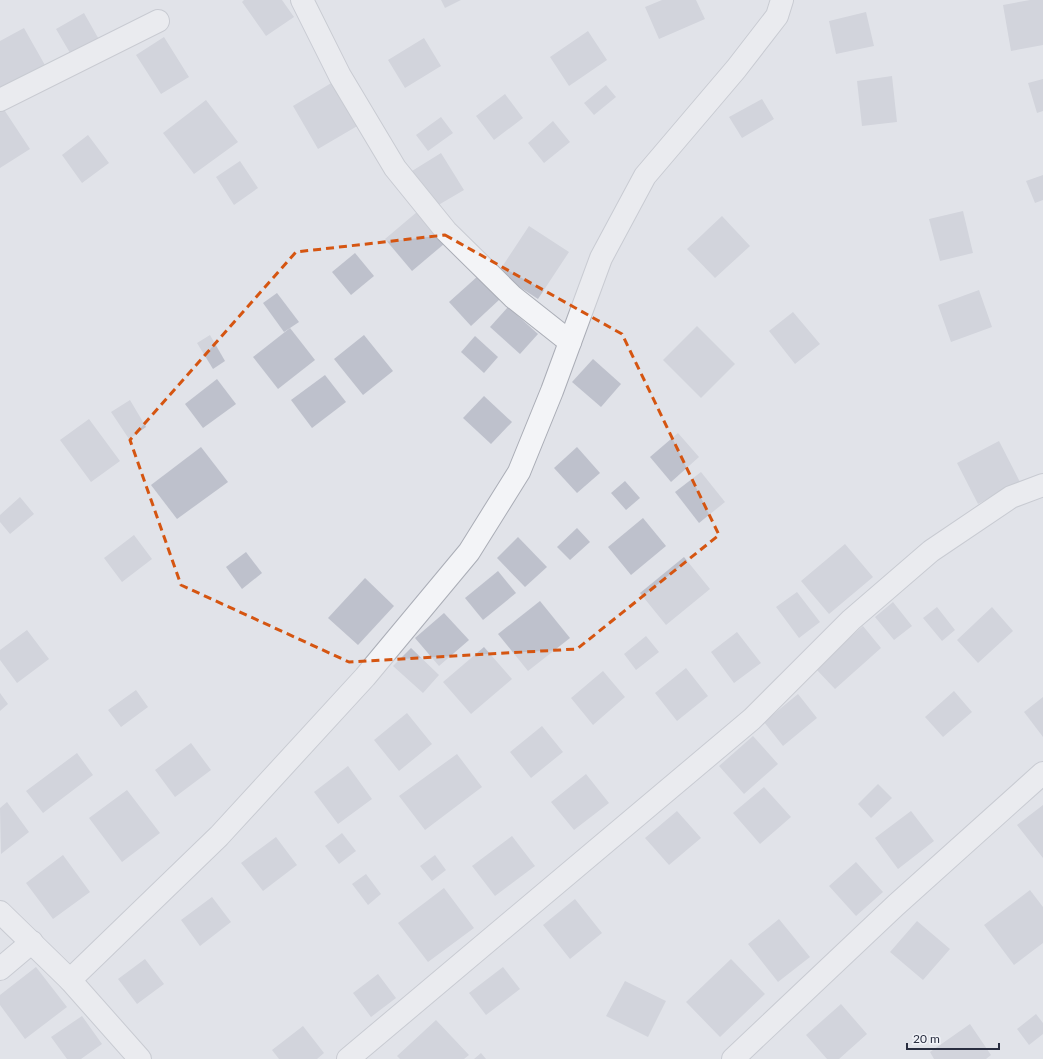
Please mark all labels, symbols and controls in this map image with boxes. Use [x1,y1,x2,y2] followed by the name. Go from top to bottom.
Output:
[907,1025,999,1051] scale bar
[913,1031,940,1046] text: 20 m

